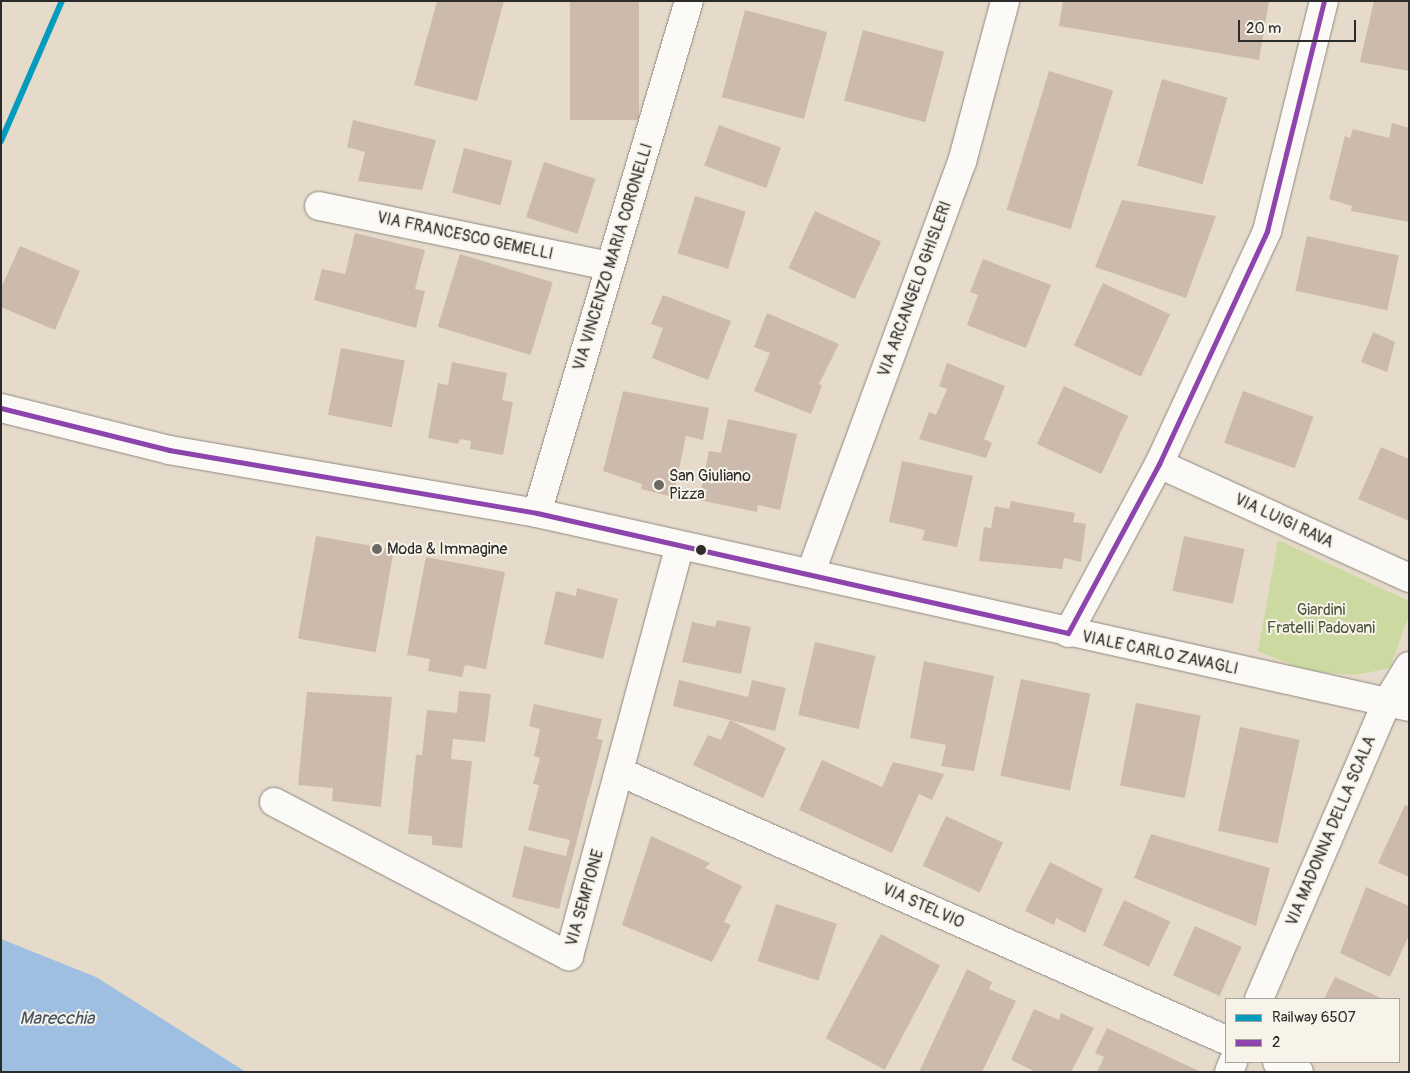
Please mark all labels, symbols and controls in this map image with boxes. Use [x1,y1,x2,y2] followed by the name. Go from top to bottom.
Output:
[1240,10,1358,42] scale bar
[1246,19,1281,38] text: 20 m
[569,141,657,373] street label: VIA VINCENZO MARIA CORONELLI
[874,198,956,380] street label: VIA ARCANGELO GHISLERI
[375,208,555,264] street label: VIA FRANCESCO GEMELLI
[669,466,751,504] place label: San Giuliano Pizza
[653,479,665,491] marker: San Giuliano Pizza
[1231,490,1337,552] street label: VIA LUIGI RAVA
[387,539,507,559] place label: Moda & Immagine
[371,543,383,555] marker: Moda & Immagine
[696,545,706,555] unlabelled marker
[1267,600,1375,638] park label: Giardini Fratelli Padovani
[1080,627,1240,679] street label: VIALE CARLO ZAVAGLI
[1282,733,1380,929] street label: VIA MADONNA DELLA SCALA
[562,847,608,949] street label: VIA SEMPIONE
[879,879,967,933] street label: VIA STELVIO
[1225,998,1400,1063] legend
[20,1008,94,1030] water label: Marecchia
[1272,1008,1356,1027] text: Railway 6507
[1272,1033,1280,1052] text: 2

